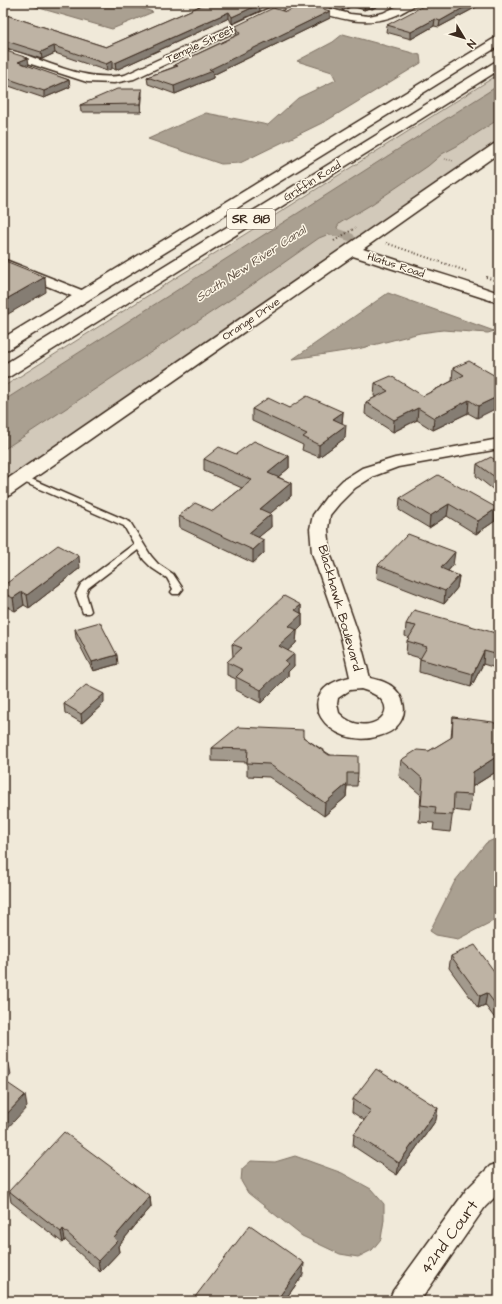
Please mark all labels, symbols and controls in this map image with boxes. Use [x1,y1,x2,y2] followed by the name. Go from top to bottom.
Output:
[444,18,484,58] north arrow
[164,21,237,66] street label: Temple Street
[463,37,480,51] text: N
[280,157,344,205] street label: Griffin Road
[227,209,275,229] road number: SR 818
[193,221,311,306] water label: South New River Canal
[366,249,427,281] street label: Hiatus Road
[219,294,284,345] street label: Orange Drive
[313,543,367,673] street label: Blackhawk Boulevard
[415,1195,484,1278] street label: 42nd Court

